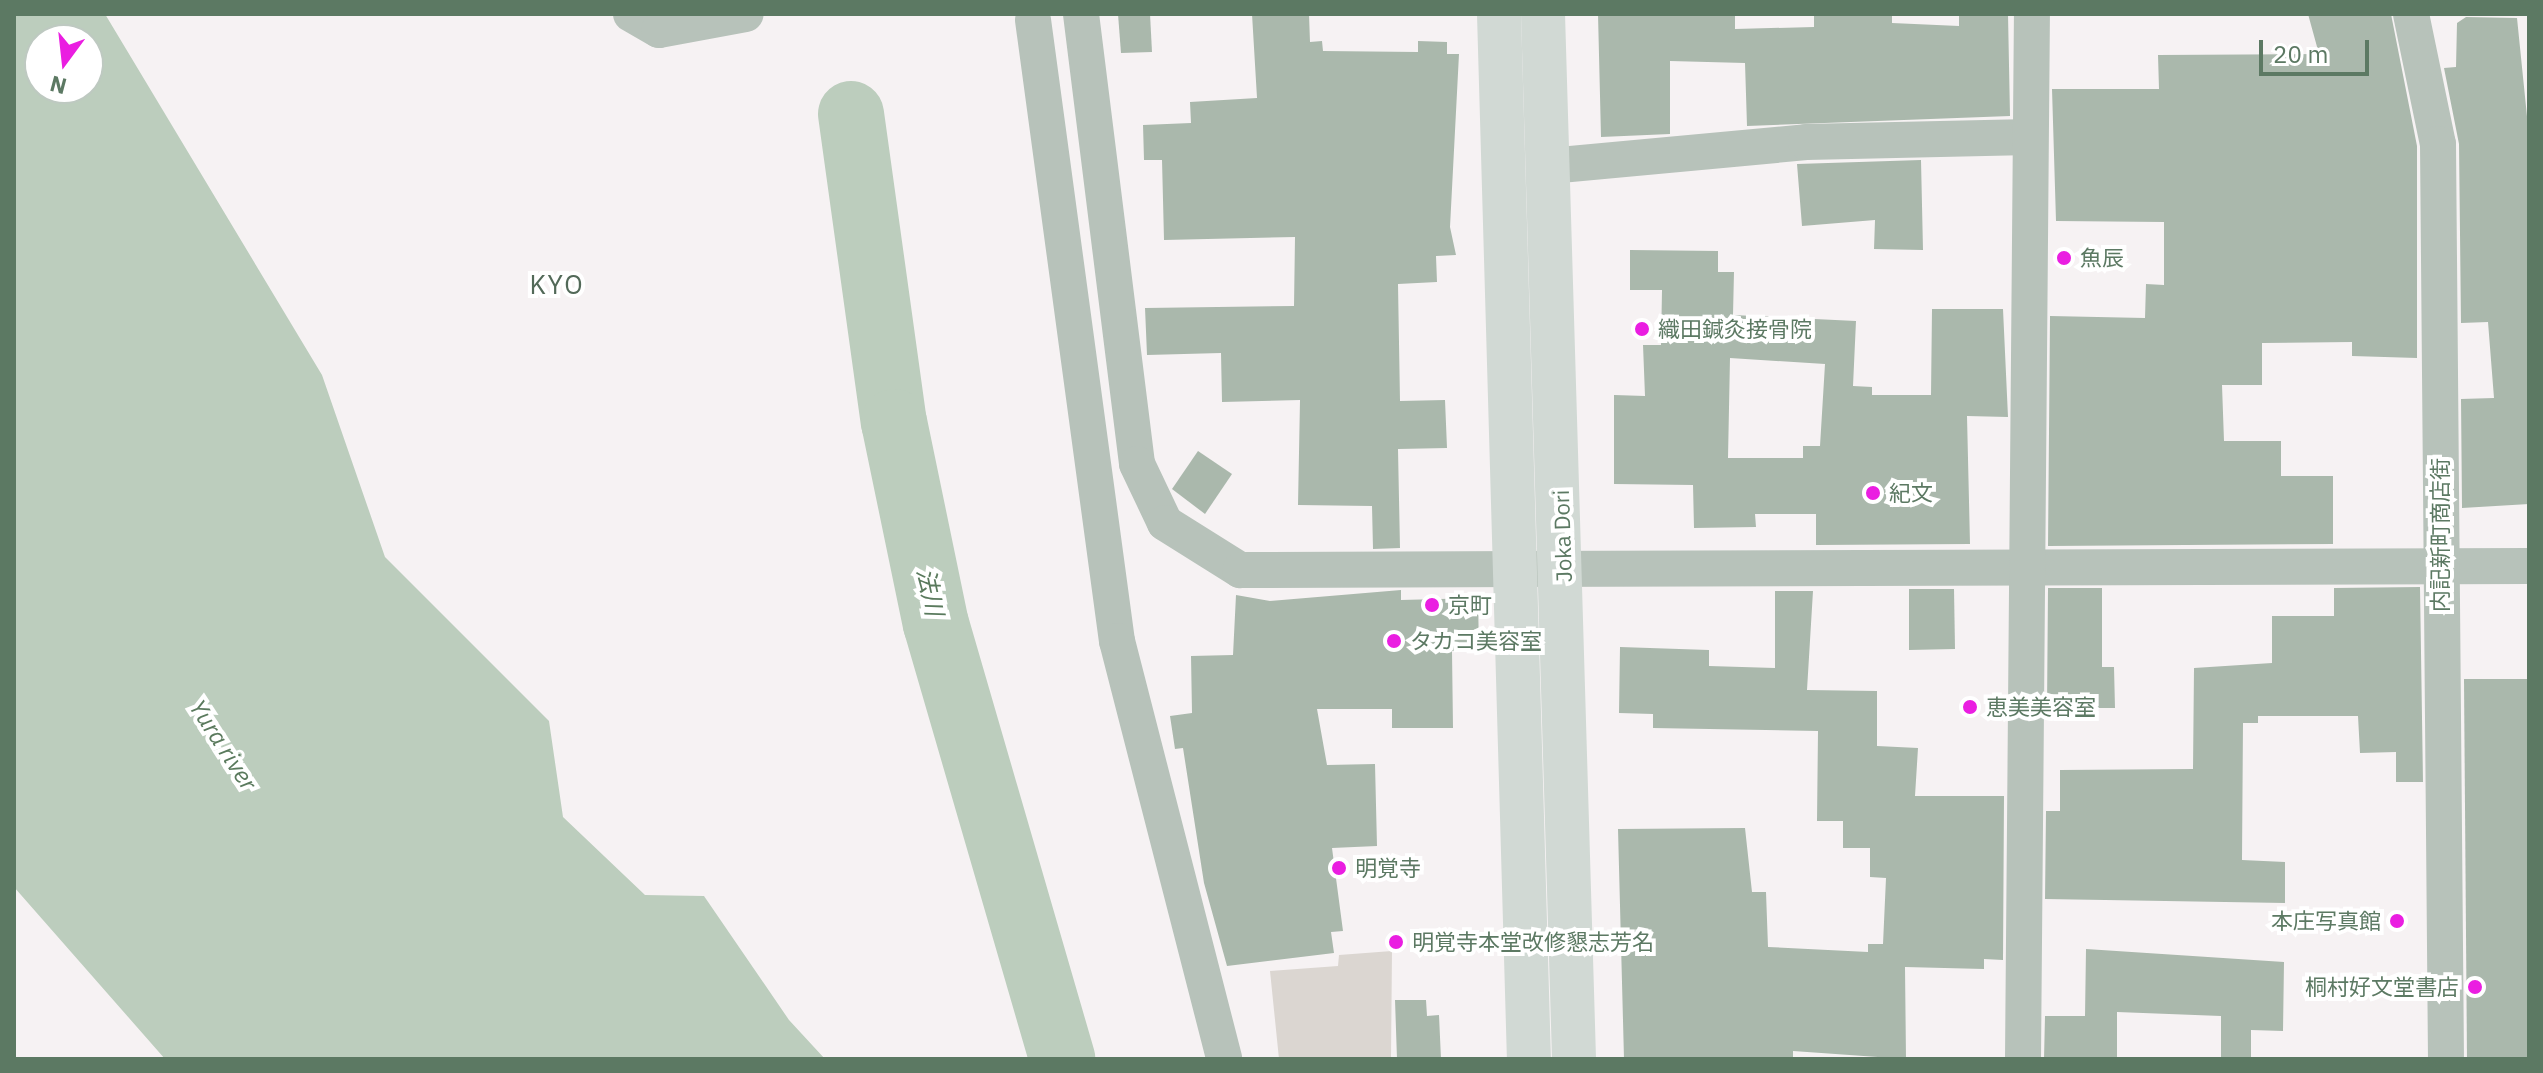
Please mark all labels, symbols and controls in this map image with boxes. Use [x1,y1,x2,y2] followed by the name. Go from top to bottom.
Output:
[24,24,104,104] north arrow
[2263,24,2373,74] scale bar
[2273,38,2328,70] text: 20 m
[47,70,70,102] text: N
[2080,245,2124,271] place label: 魚辰
[2055,249,2073,267] marker: 魚辰
[529,269,585,301] district label: KYO
[1658,316,1812,342] place label: 織田鍼灸接骨院
[1633,320,1651,338] marker: 織田鍼灸接骨院
[2427,458,2453,612] street label: 内記新町商店街
[1889,480,1933,506] place label: 紀文
[1864,484,1882,502] marker: 紀文
[1547,489,1577,583] street label: Joka Dori
[911,566,949,618] water label: 法川
[1448,592,1492,618] place label: 京町
[1423,596,1441,614] marker: 京町
[1410,628,1542,654] place label: タカコ美容室
[1385,632,1403,650] marker: タカコ美容室
[183,694,263,796] water label: Yura river
[1986,694,2096,720] place label: 恵美美容室
[1961,698,1979,716] marker: 恵美美容室
[1355,855,1421,881] place label: 明覚寺
[1330,859,1348,877] marker: 明覚寺
[2271,908,2381,934] place label: 本庄写真館
[2388,912,2406,930] marker: 本庄写真館
[1412,929,1654,955] place label: 明覚寺本堂改修懇志芳名
[1387,933,1405,951] marker: 明覚寺本堂改修懇志芳名
[2305,974,2459,1000] place label: 桐村好文堂書店
[2466,978,2484,996] marker: 桐村好文堂書店

